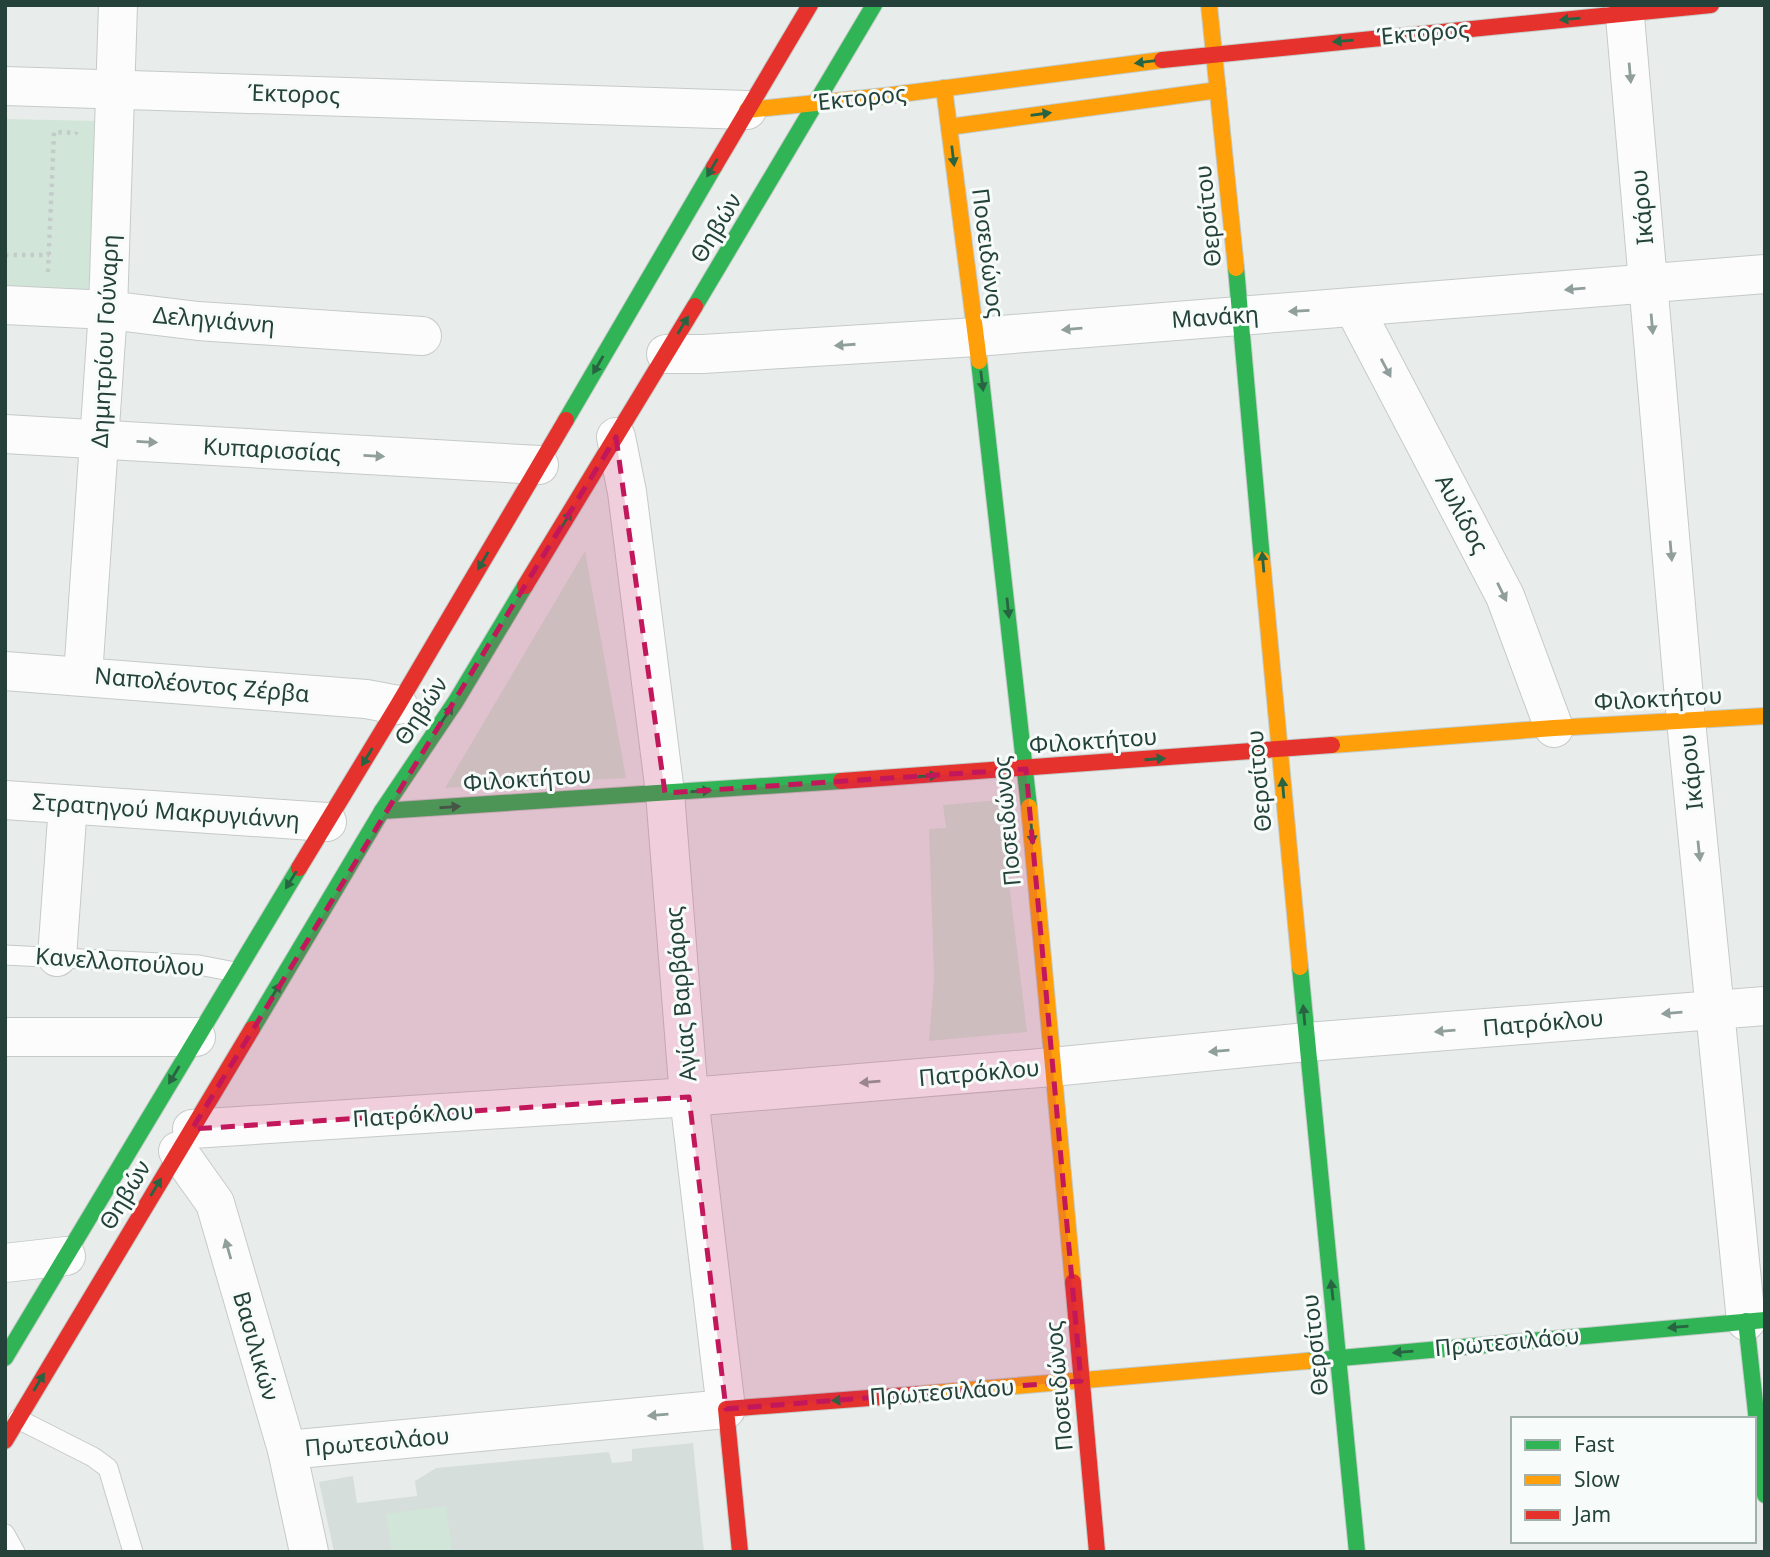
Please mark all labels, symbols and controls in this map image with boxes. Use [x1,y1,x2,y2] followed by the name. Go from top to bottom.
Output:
[1375,12,1470,52] street label: Έκτορος
[1559,14,1581,25] one-way arrow
[1332,35,1354,46] one-way arrow
[1134,56,1156,67] one-way arrow
[1625,62,1636,84] one-way arrow
[247,75,341,111] street label: Έκτορος
[812,76,908,118] street label: Έκτορος
[1030,108,1052,119] one-way arrow
[948,145,959,167] one-way arrow
[706,159,718,178] one-way arrow
[1186,164,1228,269] street label: Θερσίτου
[1622,168,1660,246] street label: Ικάρου
[965,186,1013,320] street label: Ποσειδώνος
[682,187,748,268] street label: Θηβών
[82,233,126,449] street label: Δημητρίου Γούναρη
[1563,284,1585,295] one-way arrow
[1170,297,1260,335] street label: Μανάκη
[152,298,276,340] street label: Δεληγιάννη
[1288,306,1310,317] one-way arrow
[1647,314,1658,336] one-way arrow
[677,316,690,335] one-way arrow
[1061,324,1083,335] one-way arrow
[834,340,856,351] one-way arrow
[591,355,604,374] one-way arrow
[1380,358,1391,378] one-way arrow
[977,371,988,393] one-way arrow
[202,429,342,469] street label: Κυπαρισσίας
[136,437,158,448] one-way arrow
[363,450,385,461] one-way arrow
[1429,468,1497,559] street label: Αυλίδος
[559,510,572,530] one-way arrow
[1666,540,1677,562] one-way arrow
[1257,550,1268,572] one-way arrow
[476,552,489,571] one-way arrow
[1496,582,1508,602] one-way arrow
[1002,597,1013,619] one-way arrow
[93,659,311,709] street label: Ναπολέοντος Ζέρβα
[386,670,454,751] street label: Θηβών
[1593,679,1723,717] street label: Φιλοκτήτου
[441,704,454,724] one-way arrow
[1028,720,1158,760] street label: Φιλοκτήτου
[1238,729,1278,833] street label: Θερσίτου
[1670,733,1710,812] street label: Ικάρου
[360,747,373,767] one-way arrow
[1145,754,1167,765] one-way arrow
[984,755,1028,888] street label: Ποσειδώνος
[462,758,592,798] street label: Φιλοκτήτου
[918,770,940,781] one-way arrow
[1277,777,1288,799] one-way arrow
[31,785,301,835] street label: Στρατηγού Μακρυγιάννη
[691,785,713,796] one-way arrow
[439,801,461,812] one-way arrow
[1027,823,1038,845] one-way arrow
[1694,840,1705,862] one-way arrow
[285,871,298,890] one-way arrow
[656,905,704,1083] street label: Αγίας Βαρβάρας
[34,939,206,983] street label: Κανελλοπούλου
[269,983,281,1002] one-way arrow
[1481,1001,1605,1043] street label: Πατρόκλου
[1298,1004,1309,1026] one-way arrow
[1661,1008,1683,1019] one-way arrow
[1434,1026,1456,1037] one-way arrow
[1208,1045,1230,1056] one-way arrow
[917,1051,1041,1093] street label: Πατρόκλου
[167,1065,180,1084] one-way arrow
[859,1077,881,1088] one-way arrow
[351,1094,475,1134] street label: Πατρόκλου
[91,1154,157,1235] street label: Θηβών
[150,1177,163,1196] one-way arrow
[223,1239,233,1260] one-way arrow
[1327,1279,1338,1301] one-way arrow
[226,1287,288,1404] street label: Βασιλικών
[1293,1293,1335,1398] street label: Θερσίτου
[1433,1319,1581,1363] street label: Πρωτεσιλάου
[1036,1320,1080,1453] street label: Ποσειδώνος
[1667,1322,1689,1333] one-way arrow
[1392,1347,1414,1358] one-way arrow
[868,1370,1016,1412] street label: Πρωτεσιλάου
[33,1372,46,1391] one-way arrow
[831,1395,853,1406] one-way arrow
[647,1410,669,1421] one-way arrow
[1511,1417,1756,1543] legend
[303,1419,451,1463] street label: Πρωτεσιλάου
[1574,1430,1615,1458] text: Fast
[1574,1465,1620,1493] text: Slow
[1572,1500,1611,1528] text: Jam

